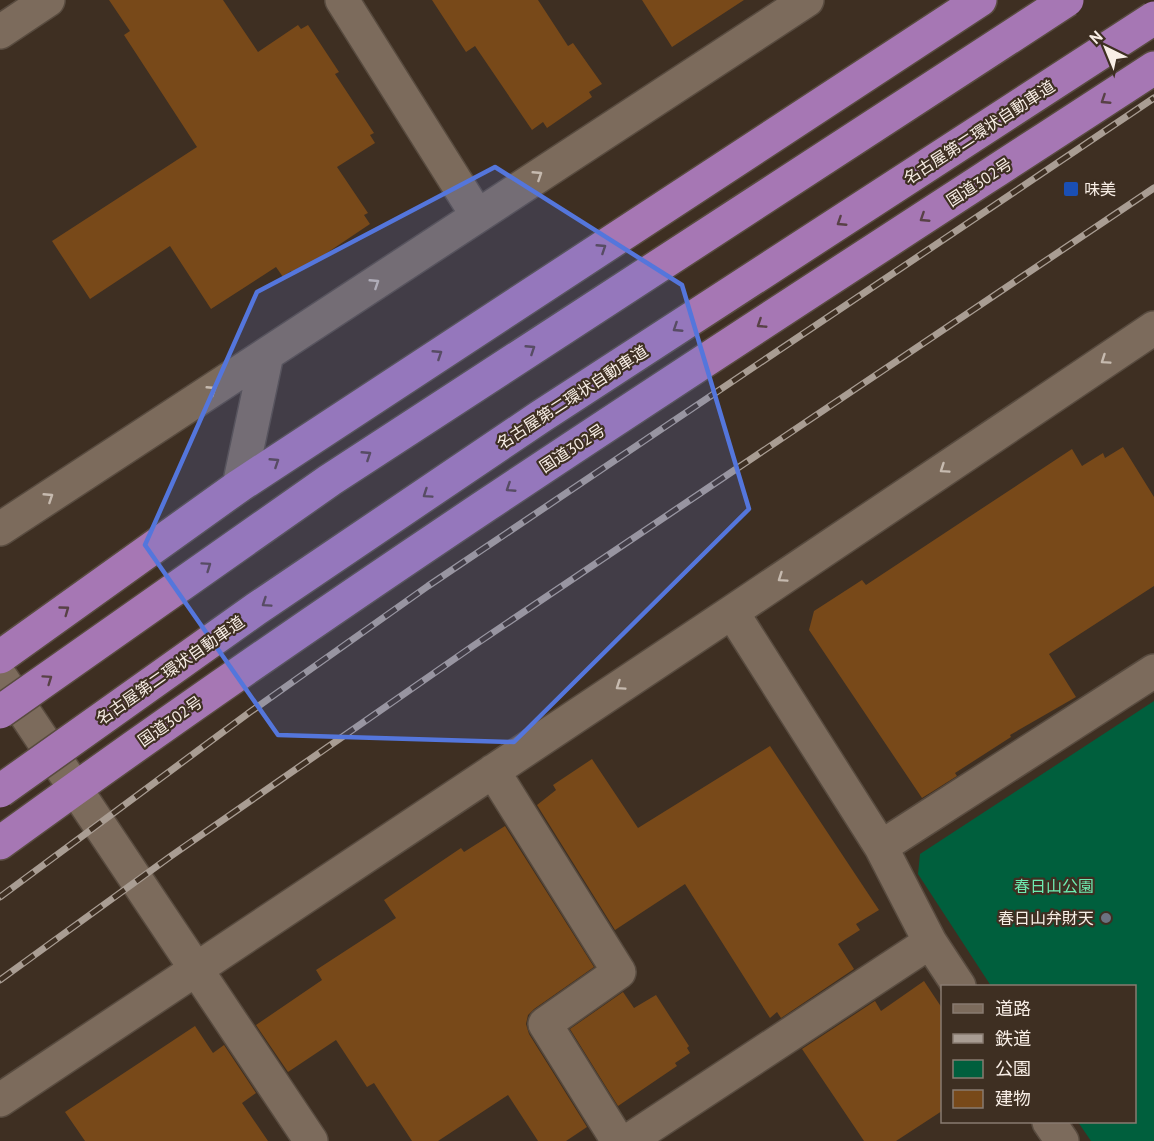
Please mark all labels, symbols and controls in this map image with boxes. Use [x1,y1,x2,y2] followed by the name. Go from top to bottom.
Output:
[1076,18,1136,78] north arrow
[1085,26,1106,48] text: N
[900,76,1058,188] street label: 名古屋第二環状自動車道
[1101,92,1111,104] one-way arrow
[942,153,1016,211] street label: 国道302号
[532,171,542,183] one-way arrow
[1084,179,1116,199] place label: 味美
[1062,180,1080,198] marker: 味美
[920,210,930,222] one-way arrow
[837,214,847,226] one-way arrow
[595,244,606,255] one-way arrow
[369,278,379,290] one-way arrow
[757,317,767,329] one-way arrow
[673,321,684,332] one-way arrow
[493,341,651,453] street label: 名古屋第二環状自動車道
[524,345,535,356] one-way arrow
[432,351,443,362] one-way arrow
[1101,353,1112,364] one-way arrow
[205,386,216,397] one-way arrow
[535,419,609,477] street label: 国道302号
[361,451,372,462] one-way arrow
[269,458,280,469] one-way arrow
[939,462,950,473] one-way arrow
[506,481,516,493] one-way arrow
[423,486,434,497] one-way arrow
[43,492,53,504] one-way arrow
[200,562,211,573] one-way arrow
[778,571,788,583] one-way arrow
[262,596,273,607] one-way arrow
[58,606,69,617] one-way arrow
[92,611,248,729] street label: 名古屋第二環状自動車道
[41,675,52,686] one-way arrow
[615,679,626,690] one-way arrow
[134,692,206,750] street label: 国道302号
[1014,876,1094,896] park label: 春日山公園
[998,908,1094,928] place label: 春日山弁財天
[1099,911,1113,925] marker: 春日山弁財天
[941,985,1136,1123] legend
[995,997,1031,1020] text: 道路
[995,1027,1031,1050] text: 鉄道
[995,1057,1031,1080] text: 公園
[995,1087,1031,1110] text: 建物

